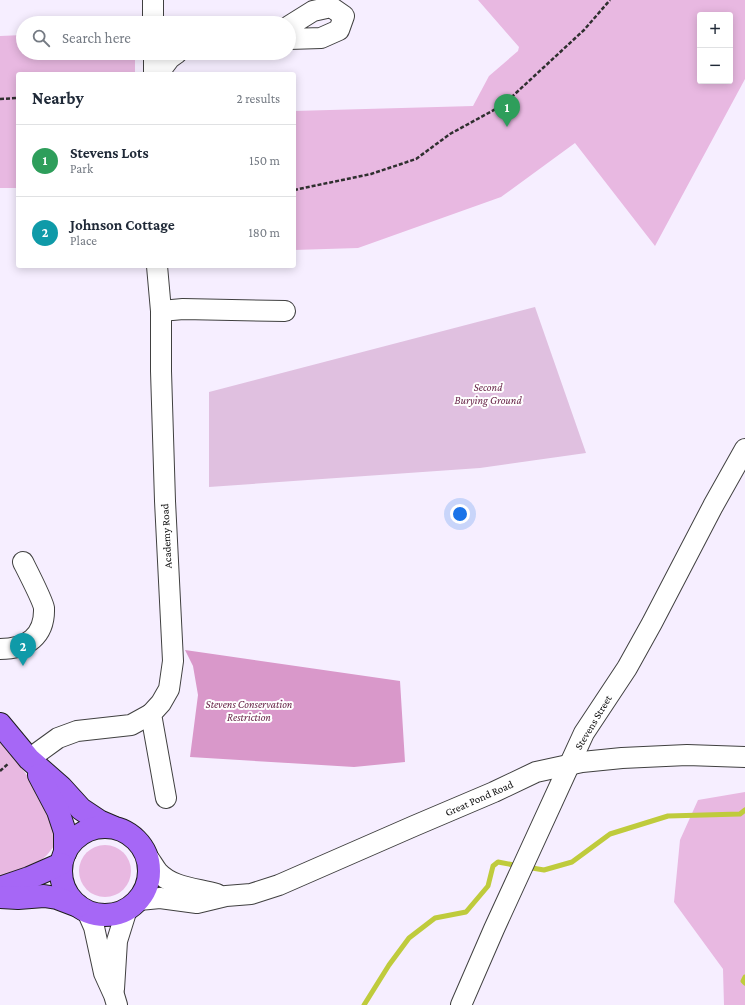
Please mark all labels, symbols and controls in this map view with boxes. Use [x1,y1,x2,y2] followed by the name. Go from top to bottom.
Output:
[697,12,733,84] map controls
[697,12,733,48] button: +
[16,16,296,60] search box
[30,27,52,49] icon: search
[62,30,131,46] text: Search here
[697,48,733,84] button: −
[32,89,84,108] text: Nearby
[237,91,280,106] text: 2 results
[494,94,520,127] pin: 1
[70,145,149,161] text: Stevens Lots
[43,153,47,168] text: 1
[249,153,280,168] text: 150 m
[70,161,93,176] text: Park
[70,217,175,233] text: Johnson Cottage
[42,225,48,240] text: 2
[248,225,280,240] text: 180 m
[70,233,97,248] text: Place
[454,381,522,407] park label: Second Burying Ground
[158,503,175,569] street label: Academy Road
[450,504,470,524] your location
[10,633,36,666] pin: 2
[572,692,614,751] street label: Stevens Street
[206,698,293,723] park label: Stevens Conservation Restriction
[443,778,515,818] street label: Great Pond Road

